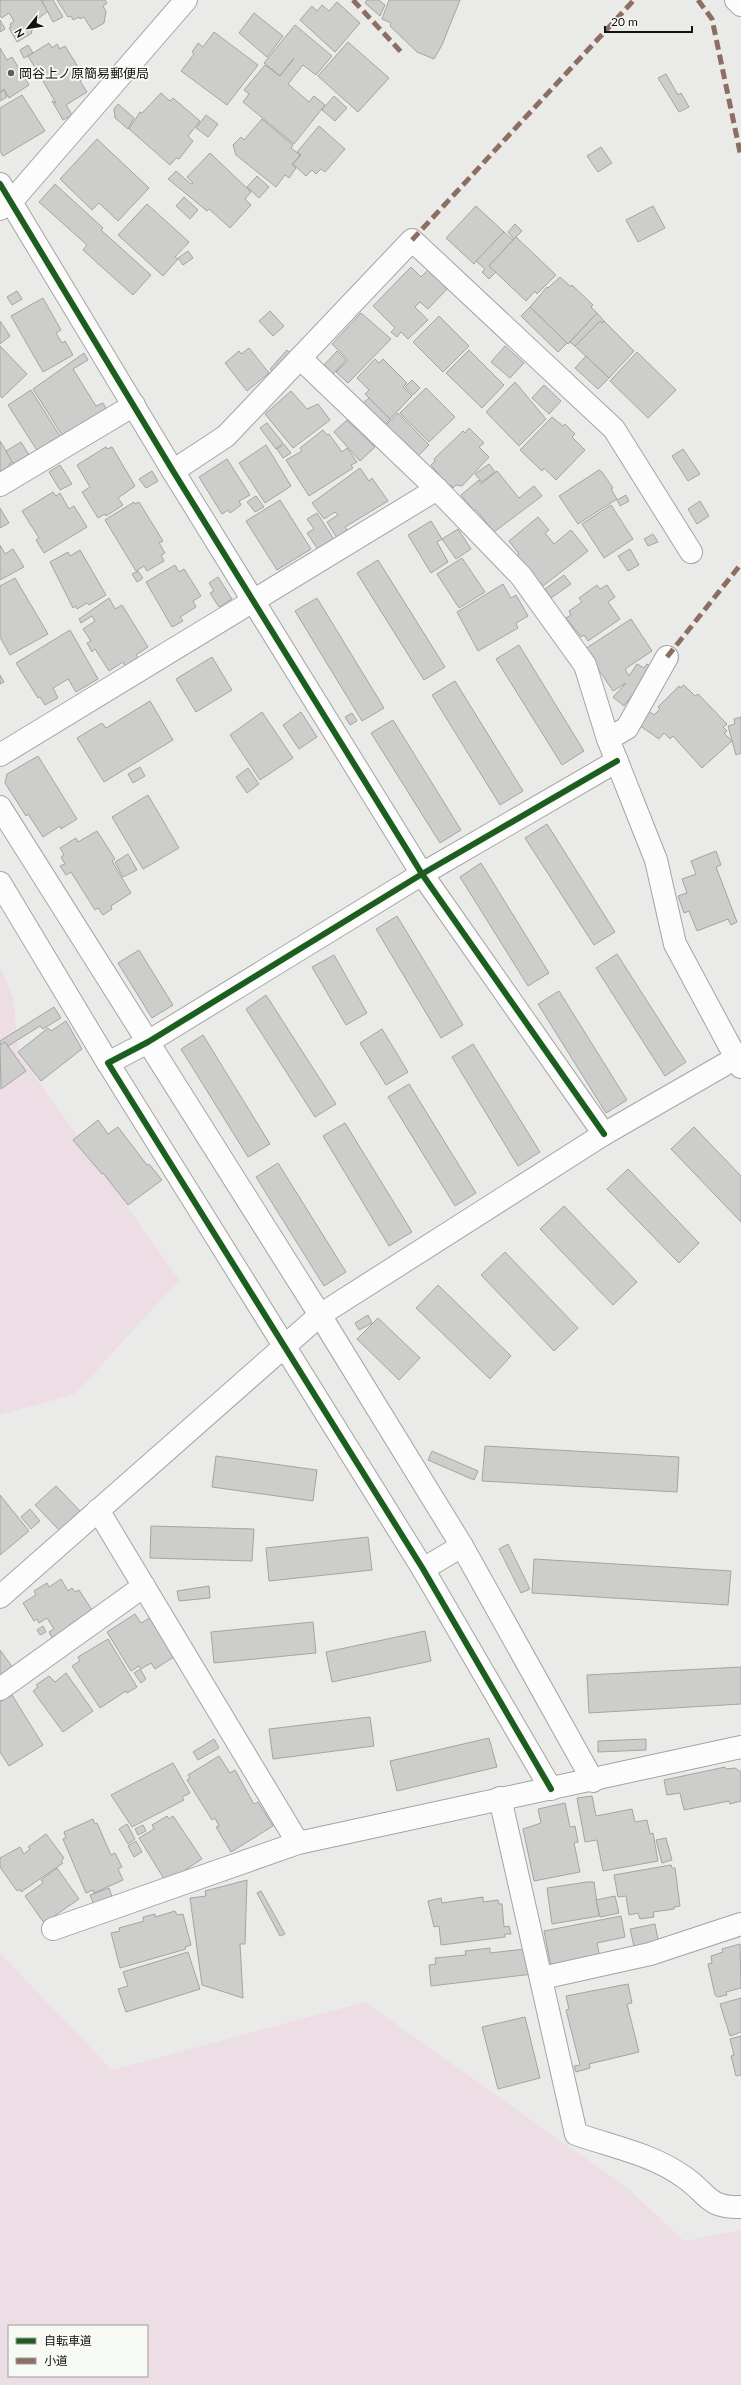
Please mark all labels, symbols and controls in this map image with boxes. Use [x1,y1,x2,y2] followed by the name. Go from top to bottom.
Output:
[8,8,48,48] north arrow
[605,8,692,34] scale bar
[611,14,638,29] text: 20 m
[11,26,27,40] text: N
[19,65,149,81] place label: 岡谷上ノ原簡易郵便局
[6,68,16,78] marker: 岡谷上ノ原簡易郵便局
[8,2325,148,2377] legend
[44,2333,92,2348] text: 自転車道
[44,2353,68,2368] text: 小道

